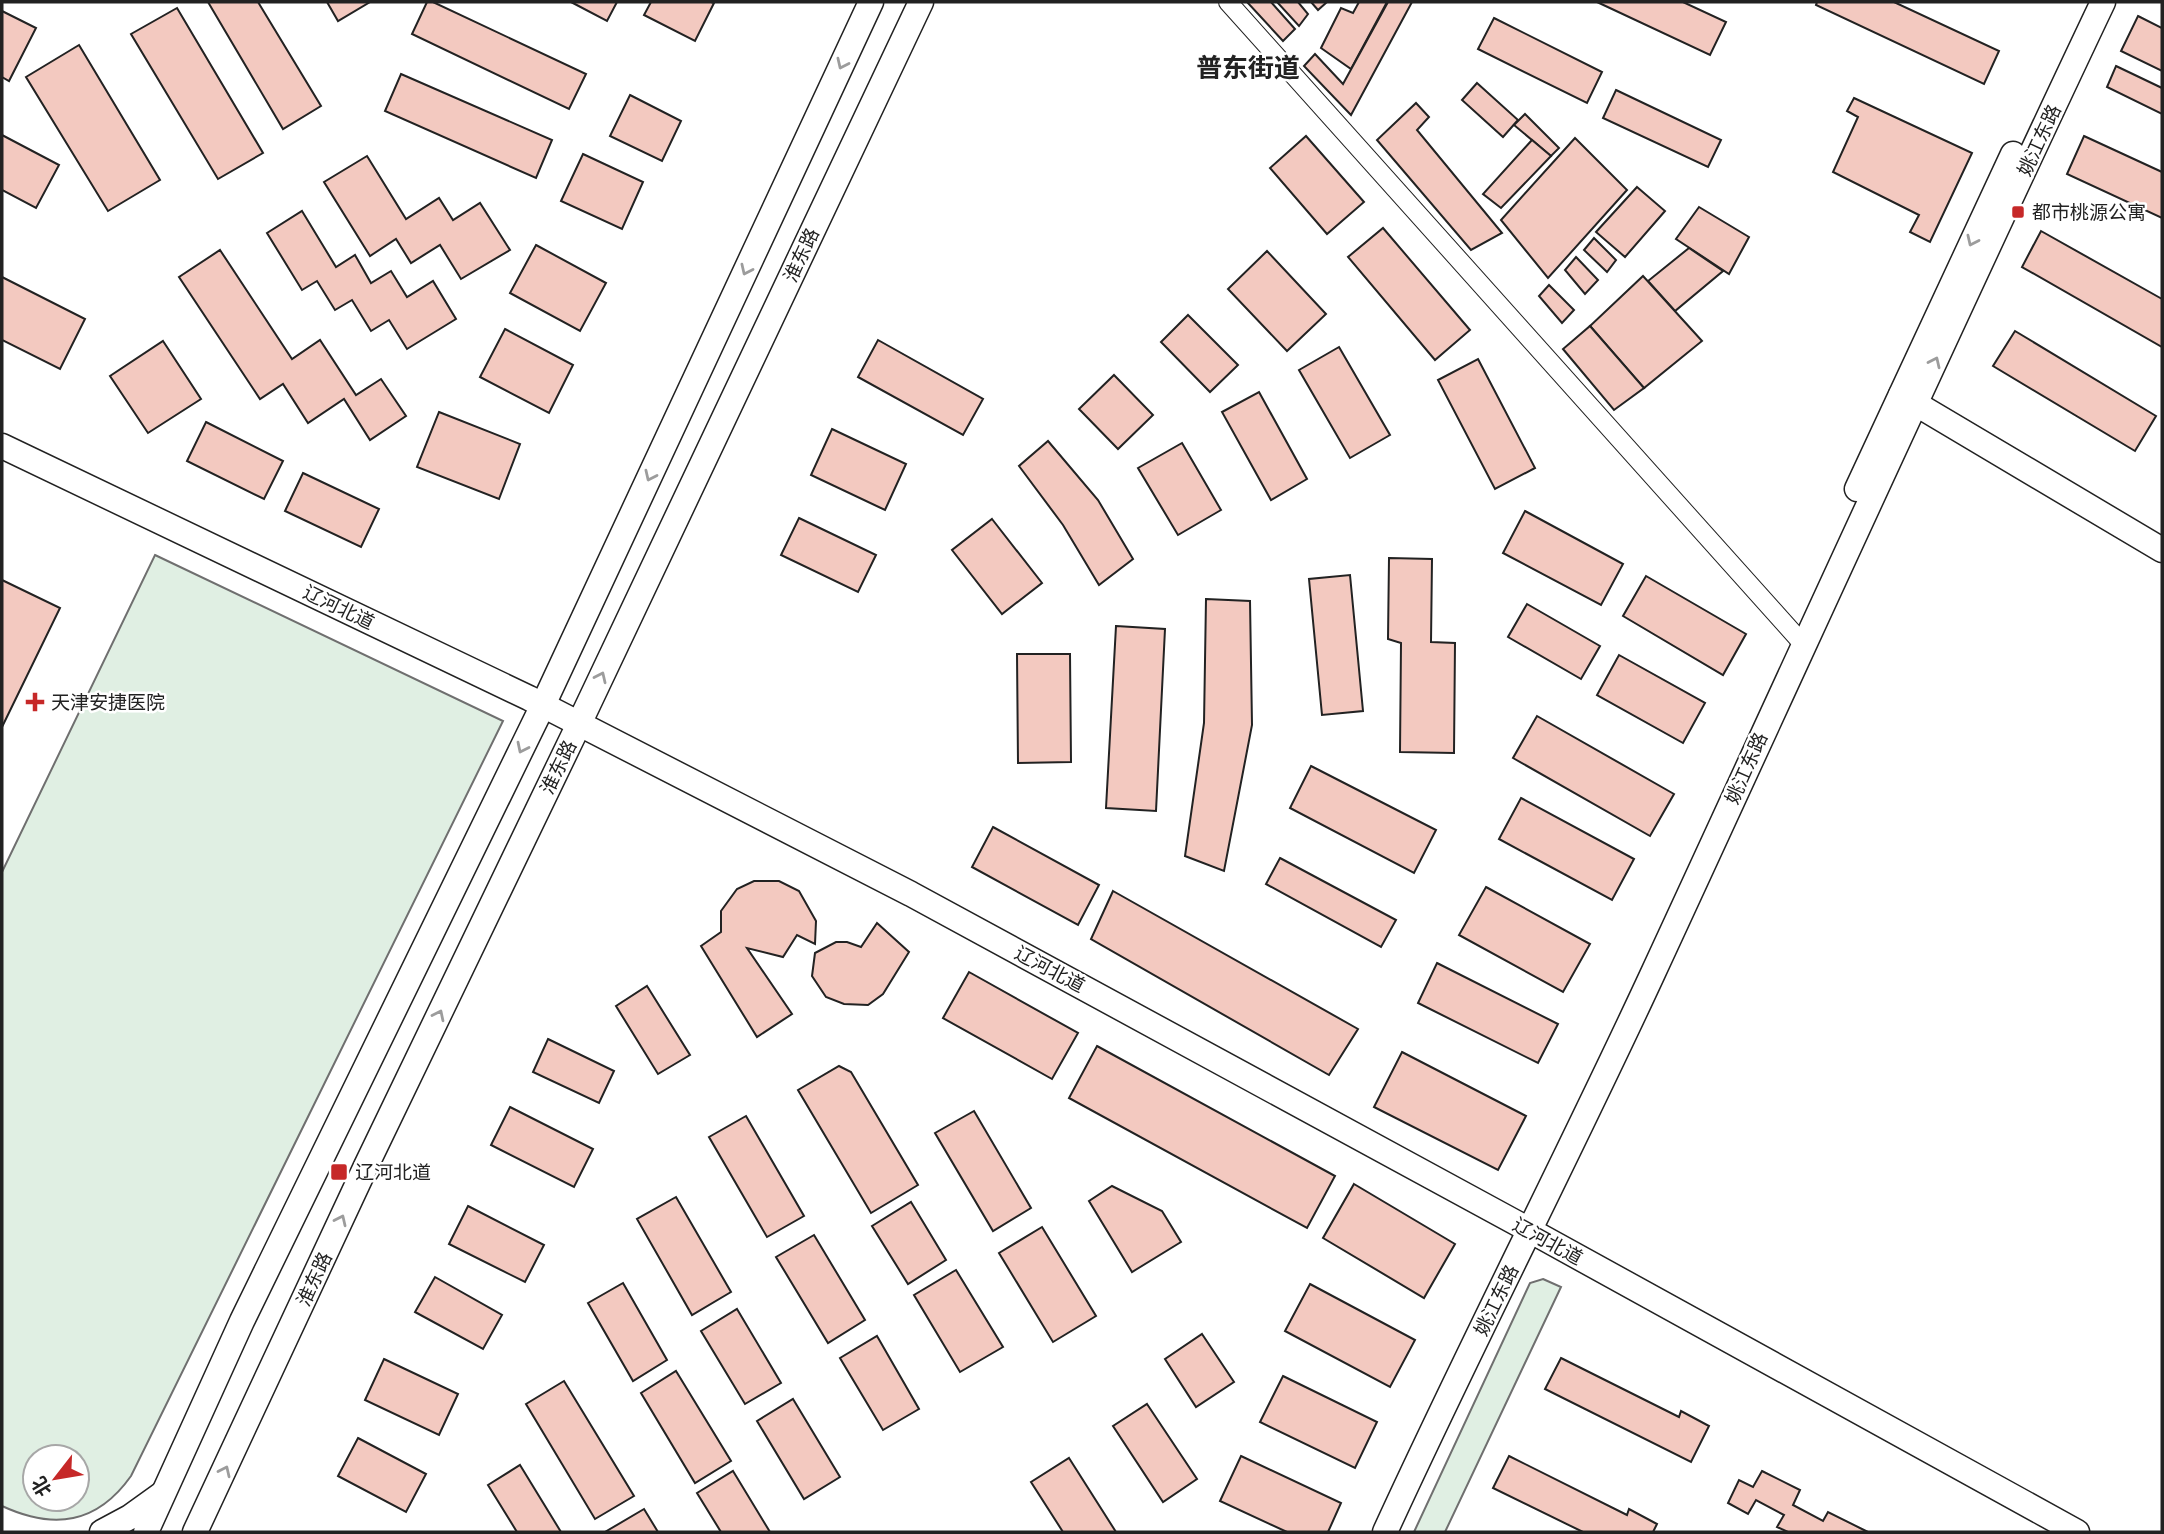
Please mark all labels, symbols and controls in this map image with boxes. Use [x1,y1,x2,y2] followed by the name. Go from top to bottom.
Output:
[1196,53,1300,83] district label: 普东街道
[836,56,850,69] one-way arrow
[2013,101,2066,180] street label: 姚江东路
[2032,201,2146,224] place label: 都市桃源公寓
[2010,204,2026,220] marker: 都市桃源公寓
[779,225,824,286] street label: 淮东路
[1967,234,1981,246] one-way arrow
[740,263,754,275] one-way arrow
[1927,357,1941,369] one-way arrow
[644,469,658,481] one-way arrow
[300,580,378,634] street label: 辽河北道
[593,672,607,684] one-way arrow
[51,691,165,714] place label: 天津安捷医院
[25,692,45,712] marker: 天津安捷医院
[1720,729,1772,808] street label: 姚江东路
[536,737,581,798] street label: 淮东路
[516,741,530,753] one-way arrow
[1011,941,1089,997] street label: 辽河北道
[431,1010,445,1022] one-way arrow
[355,1161,431,1184] place label: 辽河北道
[329,1162,349,1182] marker: 辽河北道
[1509,1213,1587,1270] street label: 辽河北道
[333,1215,347,1227] one-way arrow
[292,1249,337,1310] street label: 淮东路
[1469,1261,1523,1339] street label: 姚江东路
[21,1443,91,1513] north arrow
[216,1466,230,1478] one-way arrow
[27,1472,57,1501] text: 北

